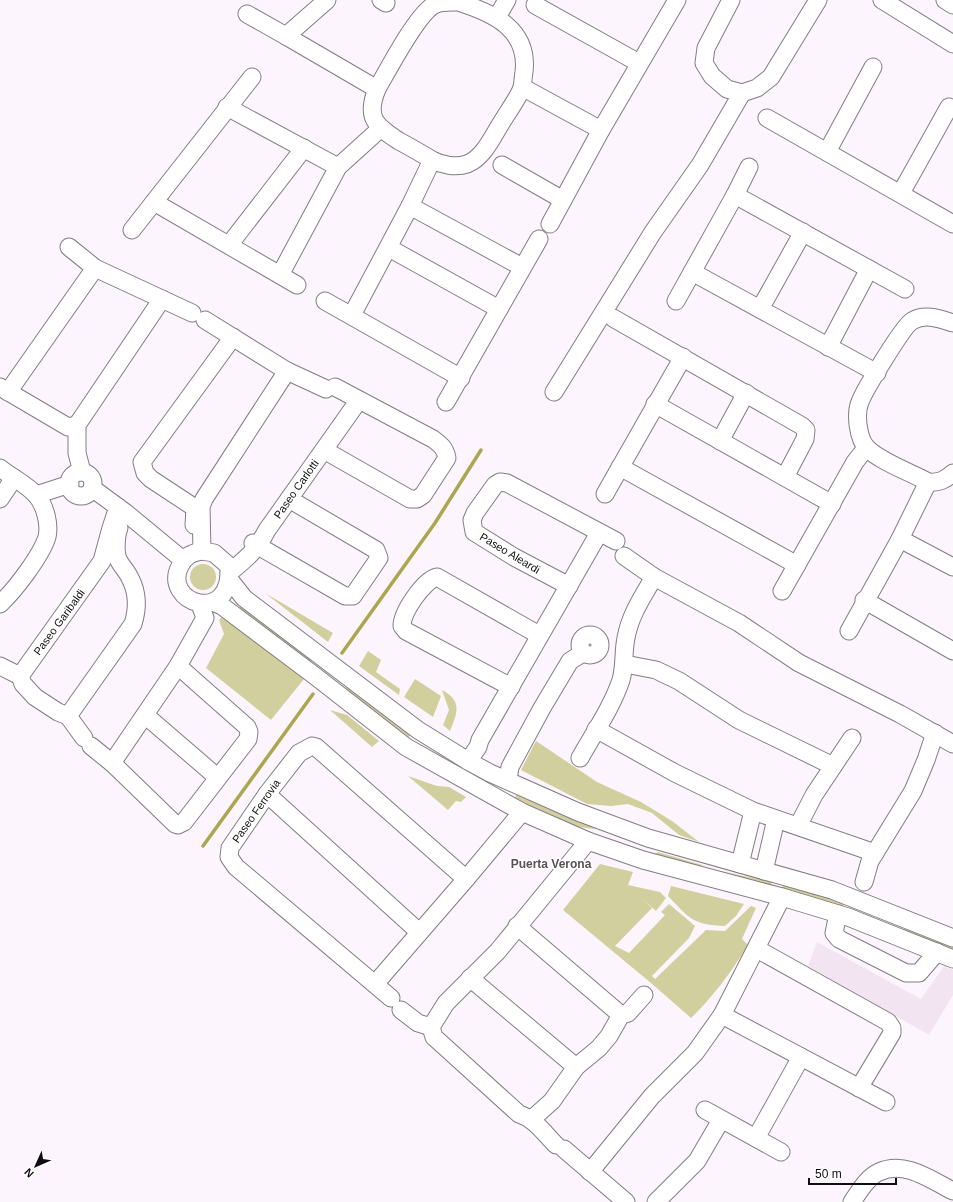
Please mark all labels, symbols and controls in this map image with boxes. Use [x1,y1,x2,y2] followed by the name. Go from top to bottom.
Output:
[271,457,321,521] street label: Paseo Carlotti
[478,530,542,576] street label: Paseo Aleardi
[31,587,87,657] street label: Paseo Garibaldi
[230,776,283,845] street label: Paseo Ferrovia
[511,857,592,871] district label: Puerta Verona
[16,1146,56,1186] north arrow
[809,1160,896,1186] scale bar
[22,1166,36,1180] text: N
[815,1167,842,1181] text: 50 m

